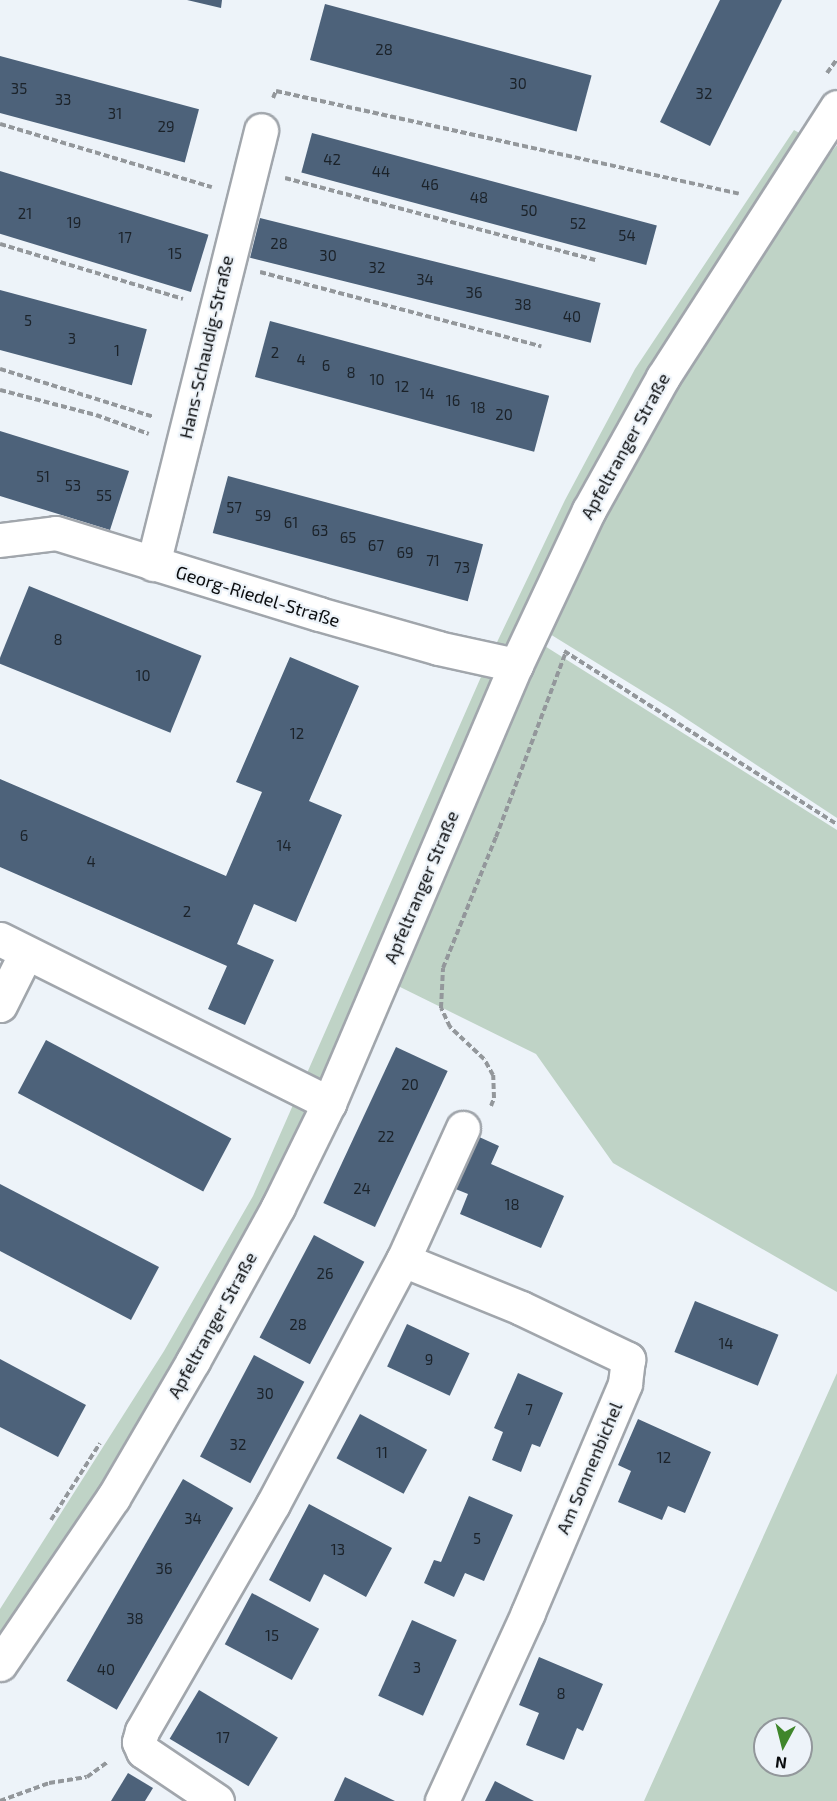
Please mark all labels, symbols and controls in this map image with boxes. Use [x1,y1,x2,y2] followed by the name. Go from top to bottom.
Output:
[375,41,393,59] house number: 28
[509,75,527,93] house number: 30
[11,80,27,98] house number: 35
[696,85,712,103] house number: 32
[55,91,71,109] house number: 33
[108,105,122,123] house number: 31
[157,118,175,136] house number: 29
[323,151,341,169] house number: 42
[372,163,390,181] house number: 44
[421,176,439,194] house number: 46
[470,189,488,207] house number: 48
[520,202,538,220] house number: 50
[18,205,32,223] house number: 21
[67,214,81,232] house number: 19
[570,215,586,233] house number: 52
[618,227,636,245] house number: 54
[118,229,132,247] house number: 17
[270,235,288,253] house number: 28
[168,245,182,263] house number: 15
[319,247,337,265] house number: 30
[174,253,238,441] street label: Hans-Schaudig-Straße
[369,259,385,277] house number: 32
[416,271,434,289] house number: 34
[466,284,482,302] house number: 36
[514,296,532,314] house number: 38
[563,308,581,326] house number: 40
[24,312,32,330] house number: 5
[68,330,76,348] house number: 3
[114,342,120,360] house number: 1
[271,344,279,362] house number: 2
[296,351,306,369] house number: 4
[322,357,330,375] house number: 6
[346,364,356,382] house number: 8
[576,369,674,523] street label: Apfeltranger Straße
[369,371,385,389] house number: 10
[395,378,409,396] house number: 12
[419,385,435,403] house number: 14
[446,392,460,410] house number: 16
[470,399,486,417] house number: 18
[495,406,513,424] house number: 20
[36,468,50,486] house number: 51
[65,477,81,495] house number: 53
[96,487,112,505] house number: 55
[226,499,242,517] house number: 57
[255,507,271,525] house number: 59
[284,514,298,532] house number: 61
[312,522,328,540] house number: 63
[340,529,356,547] house number: 65
[368,537,384,555] house number: 67
[396,544,414,562] house number: 69
[426,552,440,570] house number: 71
[454,559,470,577] house number: 73
[173,561,343,631] street label: Georg-Riedel-Straße
[53,631,63,649] house number: 8
[135,667,151,685] house number: 10
[290,725,304,743] house number: 12
[379,807,463,967] street label: Apfeltranger Straße
[20,827,28,845] house number: 6
[276,837,292,855] house number: 14
[86,853,96,871] house number: 4
[183,903,191,921] house number: 2
[401,1076,419,1094] house number: 20
[378,1128,394,1146] house number: 22
[353,1180,371,1198] house number: 24
[504,1196,520,1214] house number: 18
[163,1248,261,1402] street label: Apfeltranger Straße
[316,1265,334,1283] house number: 26
[289,1316,307,1334] house number: 28
[718,1335,734,1353] house number: 14
[425,1351,433,1369] house number: 9
[256,1385,274,1403] house number: 30
[551,1399,627,1537] street label: Am Sonnenbichel
[525,1401,533,1419] house number: 7
[230,1436,246,1454] house number: 32
[376,1444,388,1462] house number: 11
[657,1449,671,1467] house number: 12
[184,1510,202,1528] house number: 34
[473,1530,481,1548] house number: 5
[331,1541,345,1559] house number: 13
[156,1560,172,1578] house number: 36
[126,1610,144,1628] house number: 38
[265,1627,279,1645] house number: 15
[413,1659,421,1677] house number: 3
[97,1661,115,1679] house number: 40
[556,1685,566,1703] house number: 8
[753,1717,813,1777] north arrow
[216,1729,230,1747] house number: 17
[774,1753,788,1774] text: N

